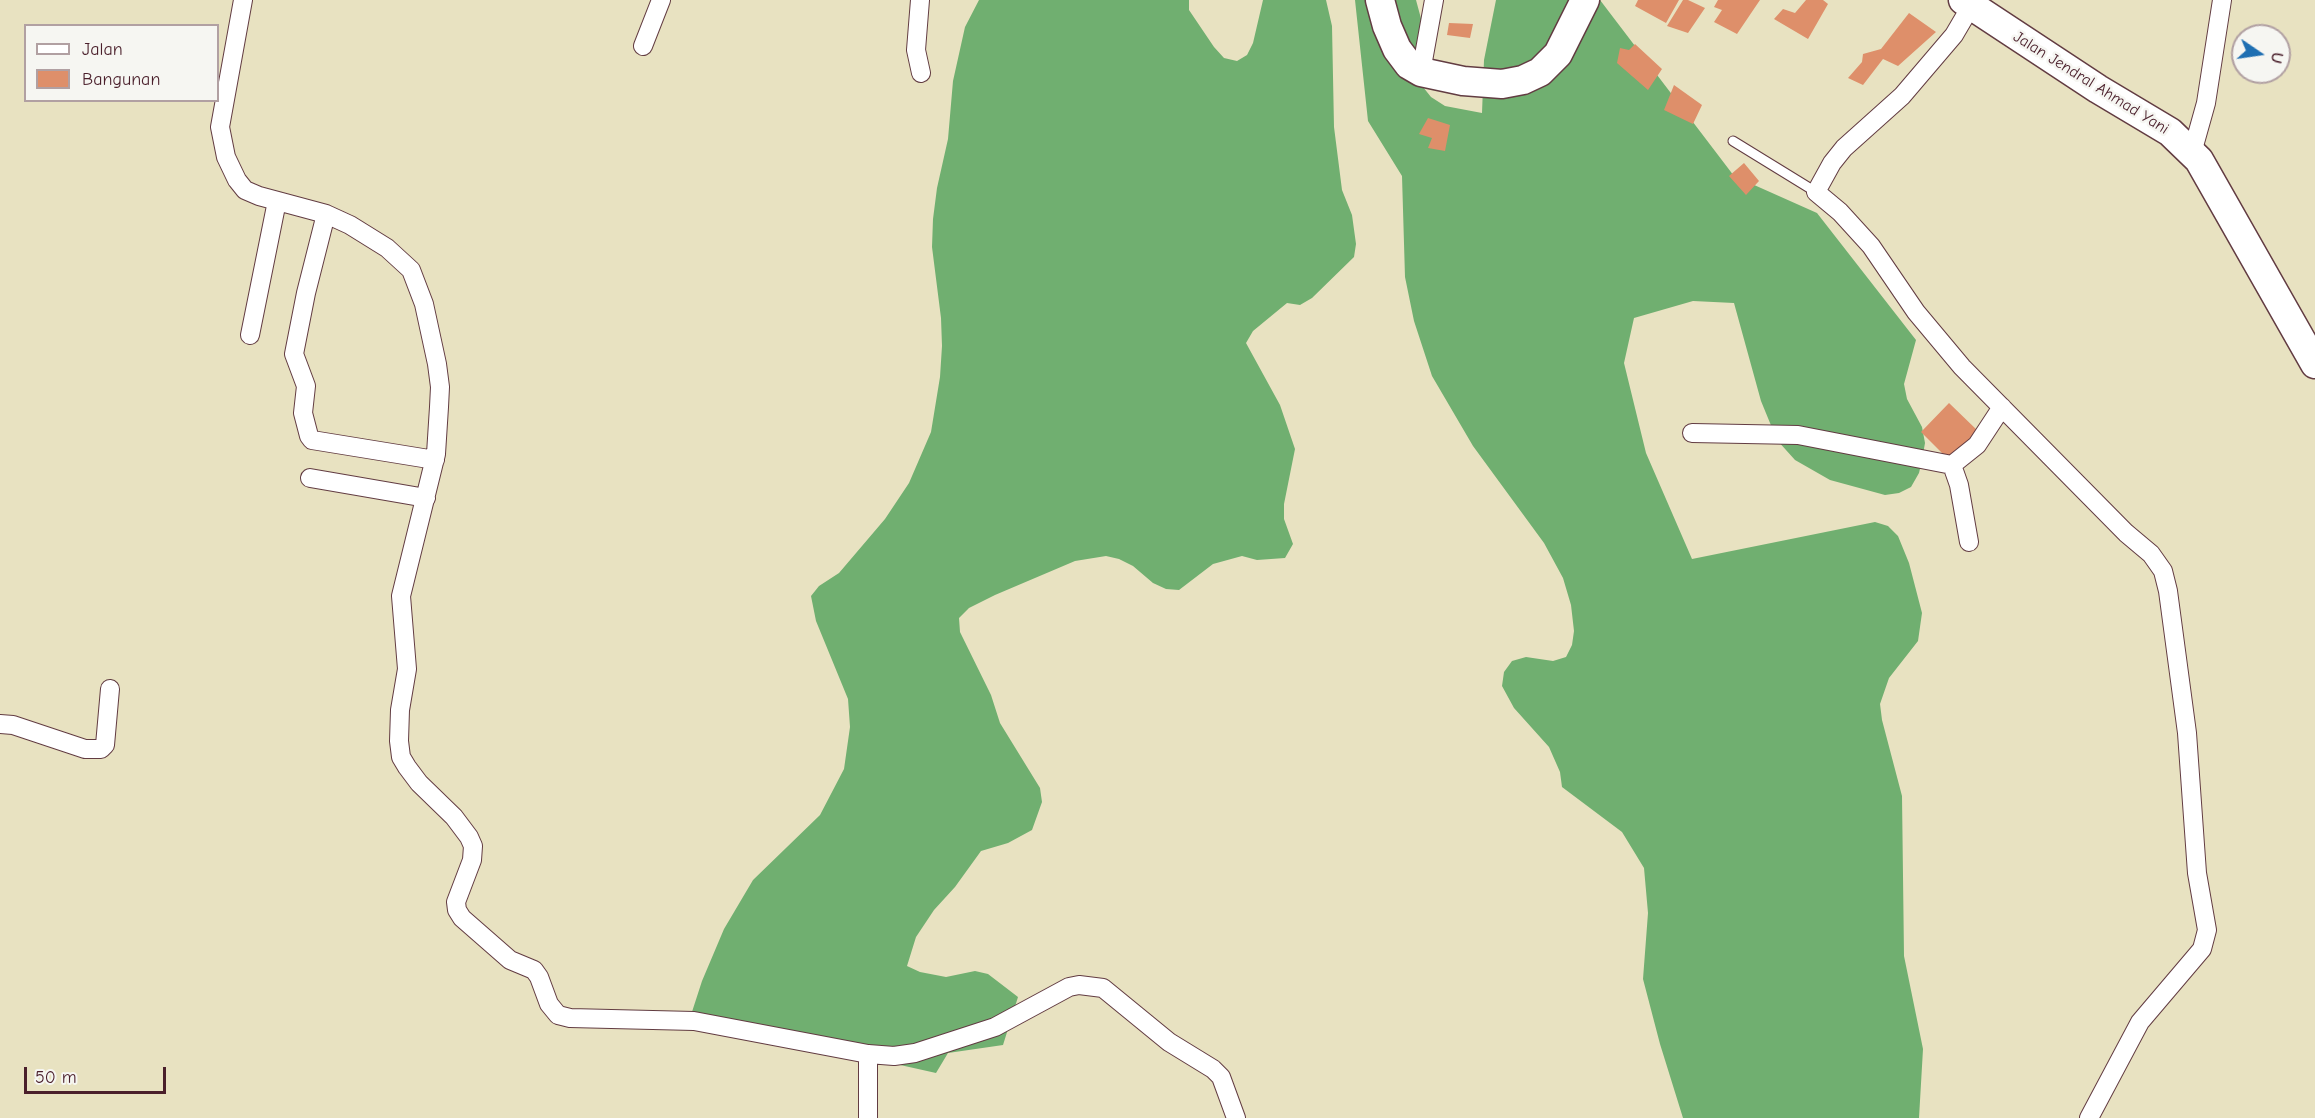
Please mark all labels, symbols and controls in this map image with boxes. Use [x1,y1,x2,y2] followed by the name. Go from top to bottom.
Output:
[24,24,219,102] legend
[2231,24,2291,84] north arrow
[2010,27,2172,139] street label: Jalan Jendral Ahmad Yani
[82,39,123,60] text: Jalan
[2267,50,2287,65] text: U
[82,69,160,90] text: Bangunan
[27,1055,170,1093] scale bar
[35,1067,77,1088] text: 50 m

